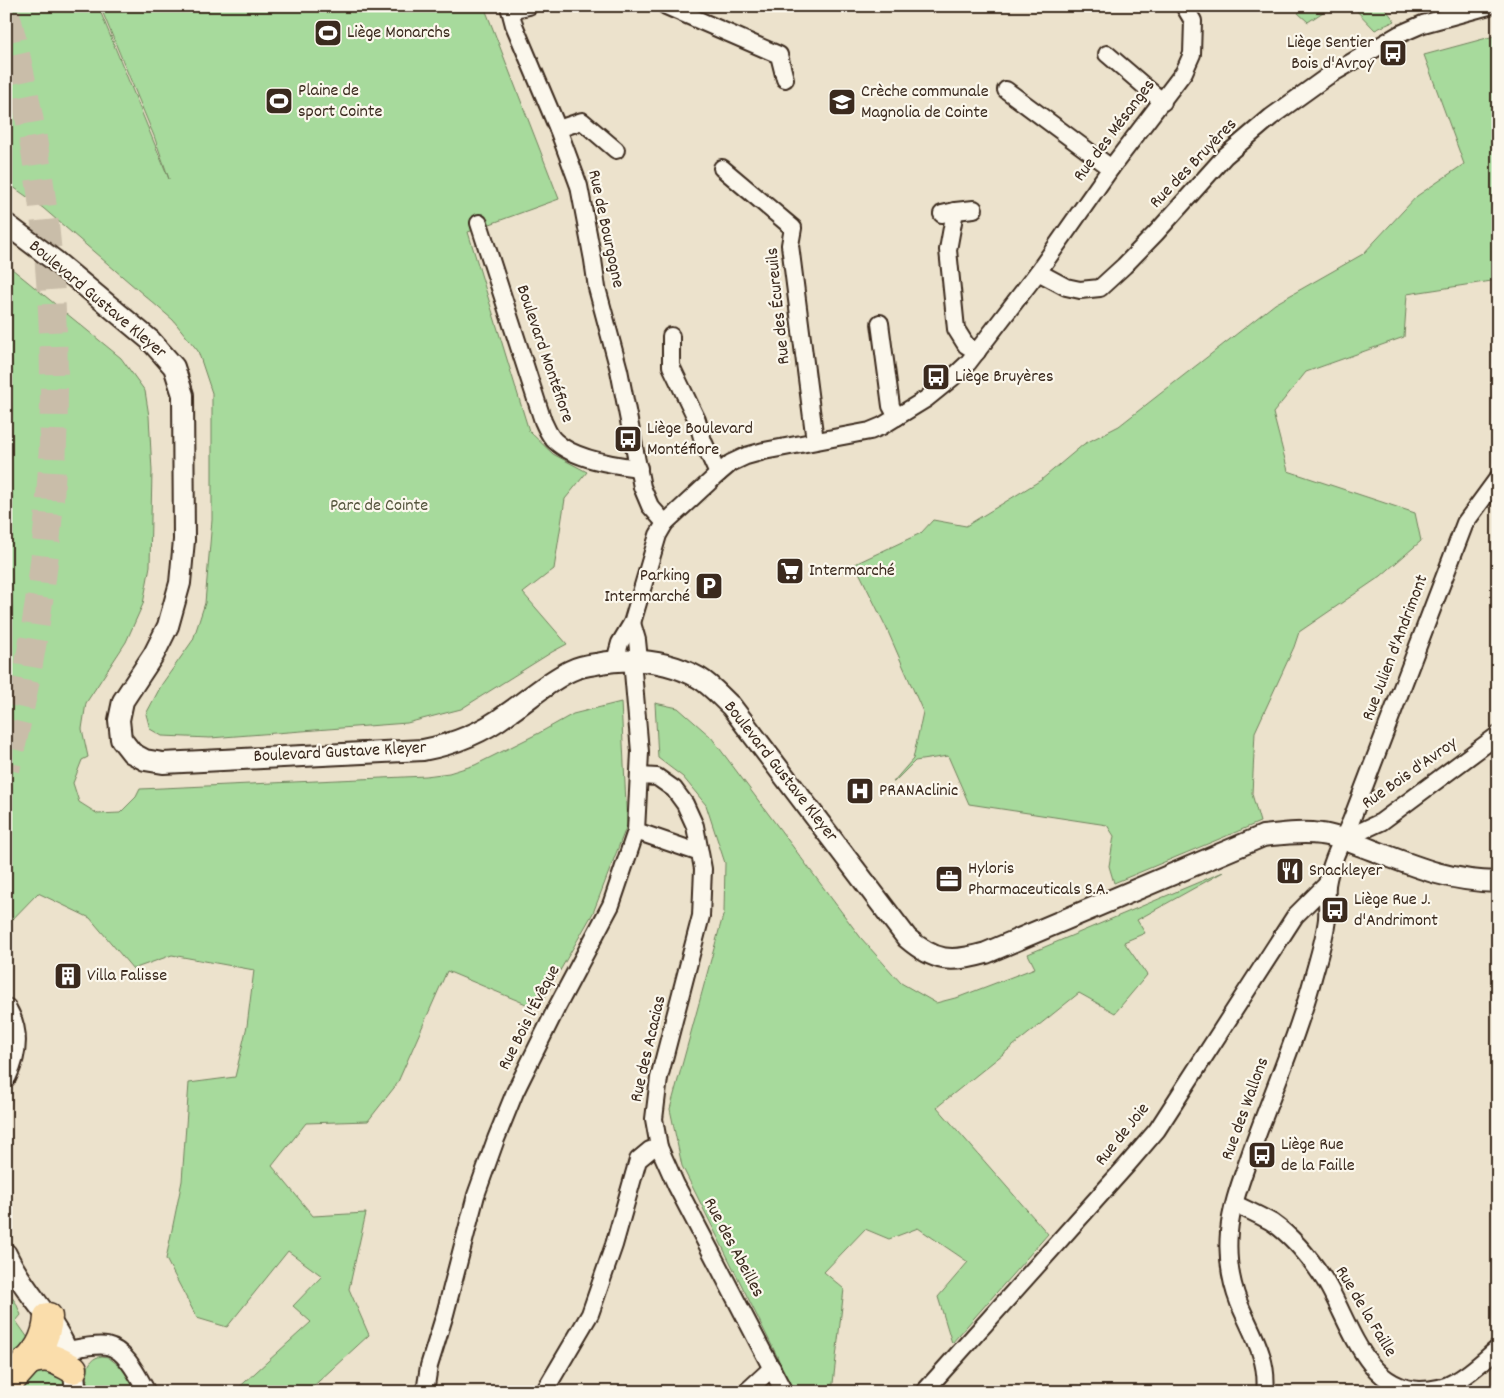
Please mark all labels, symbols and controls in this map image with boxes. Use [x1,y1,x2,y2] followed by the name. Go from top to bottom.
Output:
[313,18,343,48] sports icon: Liège Monarchs
[347,21,450,46] place label: Liège Monarchs
[1287,31,1375,77] place label: Liège Sentier Bois d'Avroy
[1378,38,1408,68] bus stop icon: Liège Sentier Bois d'Avroy
[1068,74,1162,188] street label: Rue des Mésanges
[298,79,382,125] place label: Plaine de sport Cointe
[861,80,989,126] place label: Crèche communale Magnolia de Cointe
[264,86,294,116] sports icon: Plaine de sport Cointe
[827,87,857,117] school or university icon: Crèche communale Magnolia de Cointe
[1144,113,1244,215] street label: Rue des Bruyères
[580,168,630,290] street label: Rue de Bourgogne
[23,235,172,365] street label: Boulevard Gustave Kleyer
[760,246,798,366] street label: Rue des Écureuils
[509,282,579,426] street label: Boulevard Montéfiore
[921,362,951,392] bus stop icon: Liège Bruyères
[955,365,1054,390] place label: Liège Bruyères
[647,417,753,463] place label: Liège Boulevard Montéfiore
[613,424,643,454] bus stop icon: Liège Boulevard Montéfiore
[330,494,428,519] park label: Parc de Cointe
[775,556,805,586] supermarket icon: Intermarché
[809,559,895,584] place label: Intermarché
[604,564,690,610] place label: Parking Intermarché
[694,571,724,601] parking icon: Parking Intermarché
[1357,571,1436,725] street label: Rue Julien d'Andrimont
[717,696,843,848] street label: Boulevard Gustave Kleyer
[1357,731,1463,816] street label: Rue Bois d'Avroy
[253,736,427,770] street label: Boulevard Gustave Kleyer
[845,776,875,806] hospital icon: PRANAclinic
[879,779,958,804] place label: PRANAclinic
[1275,856,1305,886] restaurant icon: Snackleyer
[968,857,1109,903] place label: Hyloris Pharmaceuticals S.A.
[1309,859,1383,884] place label: Snackleyer
[934,864,964,894] office icon: Hyloris Pharmaceuticals S.A.
[1354,888,1438,934] place label: Liège Rue J. d'Andrimont
[1320,895,1350,925] bus stop icon: Liège Rue J. d'Andrimont
[53,961,83,991] building icon: Villa Falisse
[493,961,567,1075] street label: Rue Bois l'Évêque
[87,964,167,989] place label: Villa Falisse
[625,993,673,1105] street label: Rue des Acacias
[1216,1054,1276,1164] street label: Rue des Wallons
[1090,1098,1156,1172] street label: Rue de Joie
[1281,1133,1355,1179] place label: Liège Rue de la Faille
[1247,1140,1277,1170] bus stop icon: Liège Rue de la Faille
[696,1194,770,1302] street label: Rue des Abeilles
[1328,1262,1402,1362] street label: Rue de la Faille

